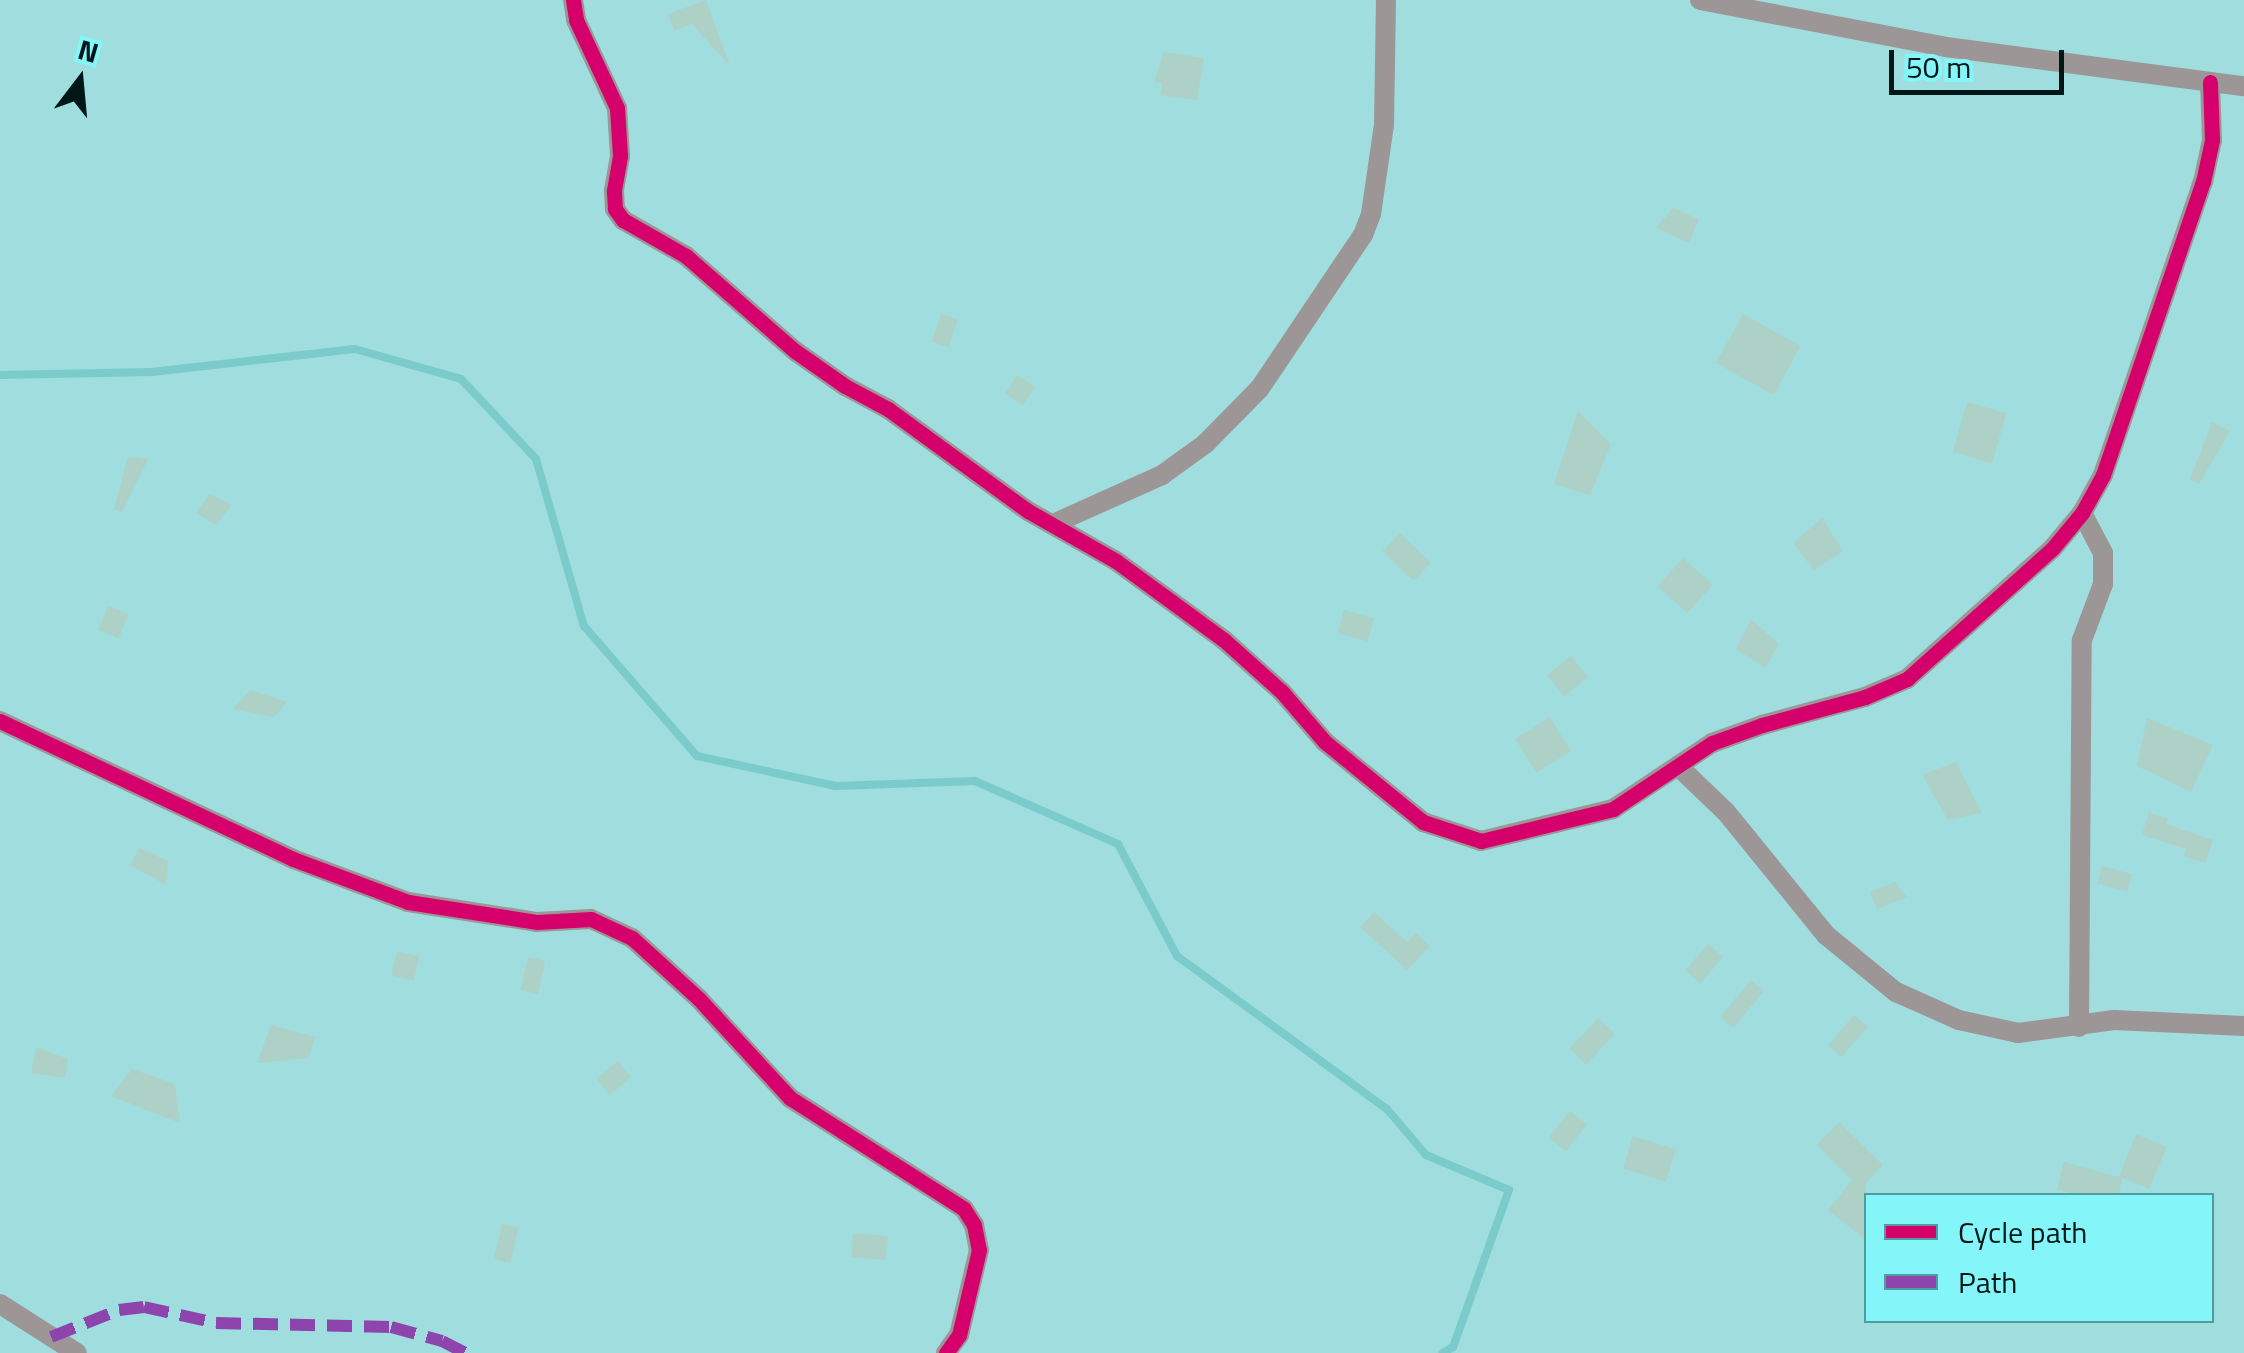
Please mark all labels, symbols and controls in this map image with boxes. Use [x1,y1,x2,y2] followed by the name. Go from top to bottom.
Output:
[73,27,104,74] text: N
[30,30,130,130] north arrow
[1894,30,2069,92] scale bar
[1906,44,1971,90] text: 50 m
[1864,1193,2214,1323] legend
[1958,1209,2087,1255] text: Cycle path
[1958,1259,2017,1305] text: Path

